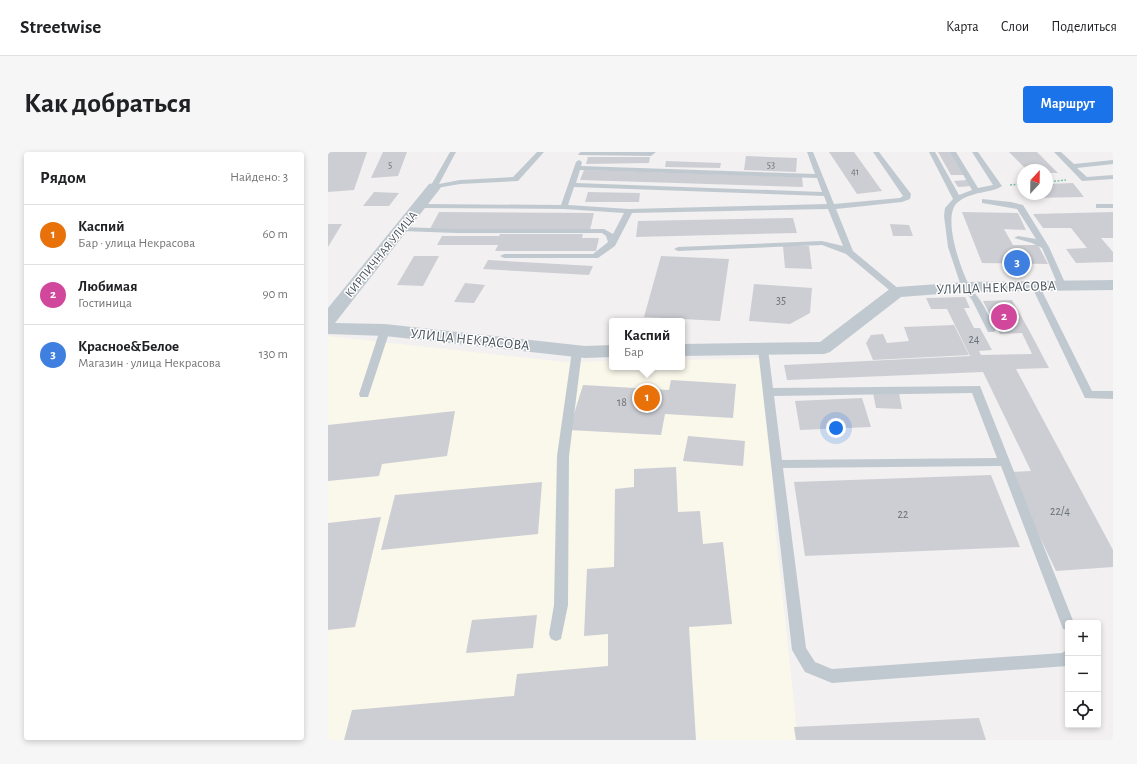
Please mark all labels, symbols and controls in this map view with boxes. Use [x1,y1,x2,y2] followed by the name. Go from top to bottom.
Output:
[20,18,101,37] text: Streetwise
[946,20,979,34] text: Карта
[1001,20,1029,34] text: Слои
[1051,20,1117,34] text: Поделиться
[1023,86,1113,123] button: Маршрут
[24,90,192,118] text: Как добраться
[388,160,392,170] house number: 5
[767,160,775,170] house number: 53
[1017,164,1053,200] north arrow
[851,167,859,177] house number: 41
[40,169,86,186] text: Рядом
[230,171,288,184] text: Найдено: 3
[343,209,419,299] street label: КИРПИЧНАЯ УЛИЦА
[78,219,125,234] text: Каспий
[51,228,55,241] text: 1
[262,228,288,241] text: 60 m
[78,237,195,250] text: Бар · улица Некрасова
[1004,248,1030,278] pin: 3
[78,279,137,294] text: Любимая
[936,279,1056,297] street label: УЛИЦА НЕКРАСОВА
[50,288,56,301] text: 2
[262,288,288,301] text: 90 m
[776,294,786,306] house number: 35
[78,297,132,310] text: Гостиница
[991,302,1017,332] pin: 2
[609,318,685,370] popup
[410,327,530,353] street label: УЛИЦА НЕКРАСОВА
[624,328,670,343] text: Каспий
[968,333,980,345] house number: 24
[78,339,179,354] text: Красное&Белое
[624,346,644,359] text: Бар
[50,348,56,361] text: 3
[259,348,288,361] text: 130 m
[78,357,221,370] text: Магазин · улица Некрасова
[634,383,660,413] pin: 1
[617,396,627,408] house number: 18
[826,418,846,438] your location
[1050,505,1070,517] house number: 22/4
[898,508,909,520] house number: 22
[1065,620,1101,728] map controls
[1065,620,1101,656] button: +
[1065,656,1101,692] button: −
[1065,692,1101,728] button: locate

